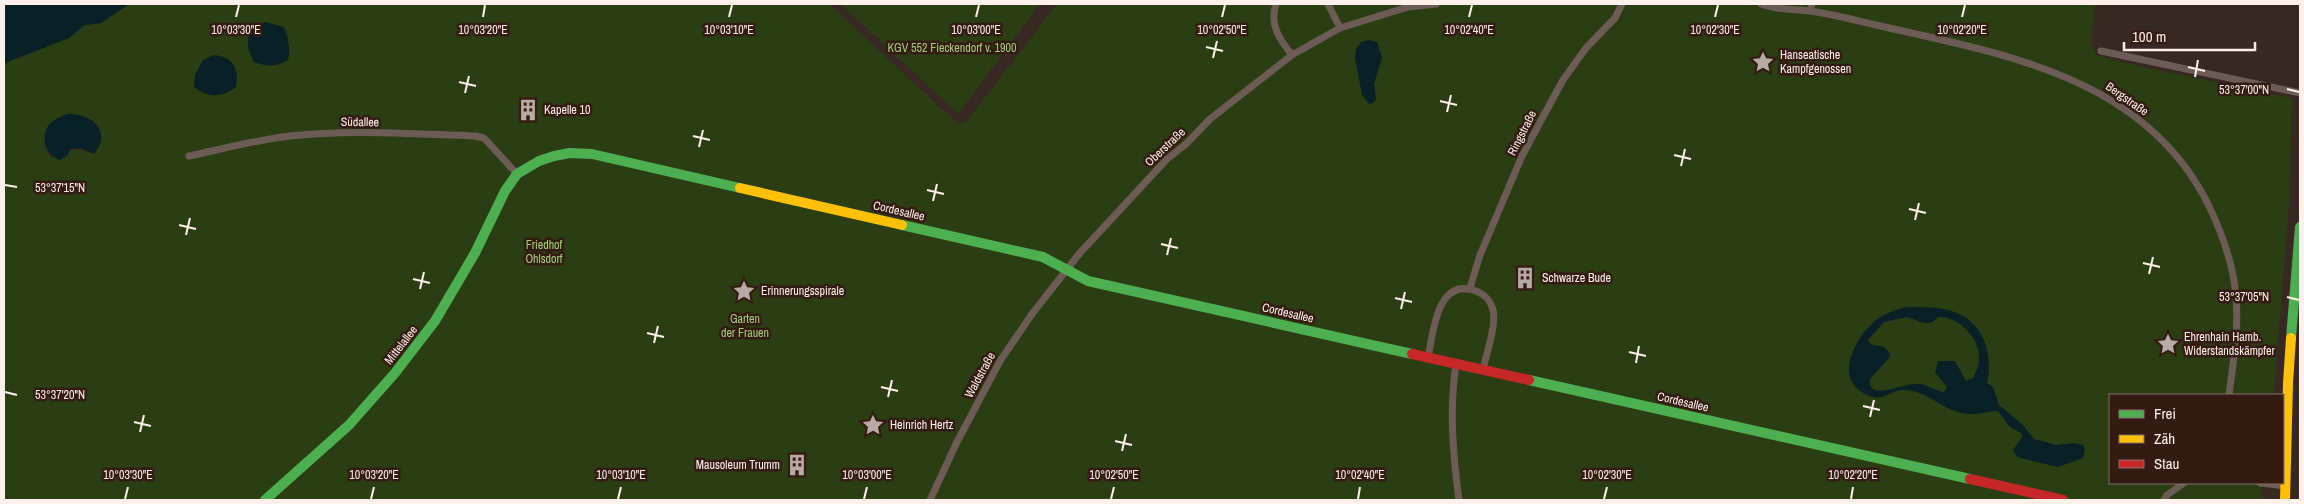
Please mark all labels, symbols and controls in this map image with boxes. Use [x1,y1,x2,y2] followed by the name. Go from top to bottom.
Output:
[2124,20,2255,52] scale bar
[211,22,261,38] text: 10°03'30"E
[458,22,508,38] text: 10°03'20"E
[704,22,754,38] text: 10°03'10"E
[951,22,1001,38] text: 10°03'00"E
[1197,22,1247,38] text: 10°02'50"E
[1444,22,1494,38] text: 10°02'40"E
[1690,22,1740,38] text: 10°02'30"E
[1937,22,1987,38] text: 10°02'20"E
[2132,26,2166,47] text: 100 m
[888,40,1016,56] park label: KGV 552 Fieckendorf v. 1900
[1780,47,1851,77] place label: Hanseatische Kampfgenossen
[1750,49,1776,75] place icon: Hanseatische Kampfgenossen
[2102,78,2152,120] street label: Bergstraße
[2219,82,2269,98] text: 53°37'00"N
[515,97,541,123] building icon: Kapelle 10
[544,102,591,118] place label: Kapelle 10
[1504,108,1540,158] street label: Ringstraße
[341,114,379,130] street label: Südallee
[1141,124,1189,170] street label: Oberstraße
[35,180,85,196] text: 53°37'15"N
[872,197,926,225] street label: Cordesallee
[525,237,563,267] park label: Friedhof Ohlsdorf
[1512,265,1538,291] building icon: Schwarze Bude
[1542,270,1611,286] place label: Schwarze Bude
[731,278,757,304] place icon: Erinnerungsspirale
[761,283,844,299] place label: Erinnerungsspirale
[2219,289,2269,305] text: 53°37'05"N
[1261,299,1315,327] street label: Cordesallee
[721,311,769,341] park label: Garten der Frauen
[381,322,421,368] street label: Mittelallee
[2184,329,2276,359] place label: Ehrenhain Hamb. Widerstandskämpfer
[2155,331,2181,357] place icon: Ehrenhain Hamb. Widerstandskämpfer
[961,349,999,401] street label: Waldstraße
[35,387,85,403] text: 53°37'20"N
[1656,388,1710,416] street label: Cordesallee
[2109,394,2284,484] legend
[2154,403,2176,424] text: Frei
[860,412,886,438] place icon: Heinrich Hertz
[890,417,954,433] place label: Heinrich Hertz
[2154,428,2175,449] text: Zäh
[784,452,810,478] building icon: Mausoleum Trumm
[2154,453,2179,474] text: Stau
[696,457,780,473] place label: Mausoleum Trumm
[103,467,153,483] text: 10°03'30"E
[349,467,399,483] text: 10°03'20"E
[596,467,646,483] text: 10°03'10"E
[842,467,892,483] text: 10°03'00"E
[1089,467,1139,483] text: 10°02'50"E
[1335,467,1385,483] text: 10°02'40"E
[1582,467,1632,483] text: 10°02'30"E
[1828,467,1878,483] text: 10°02'20"E

